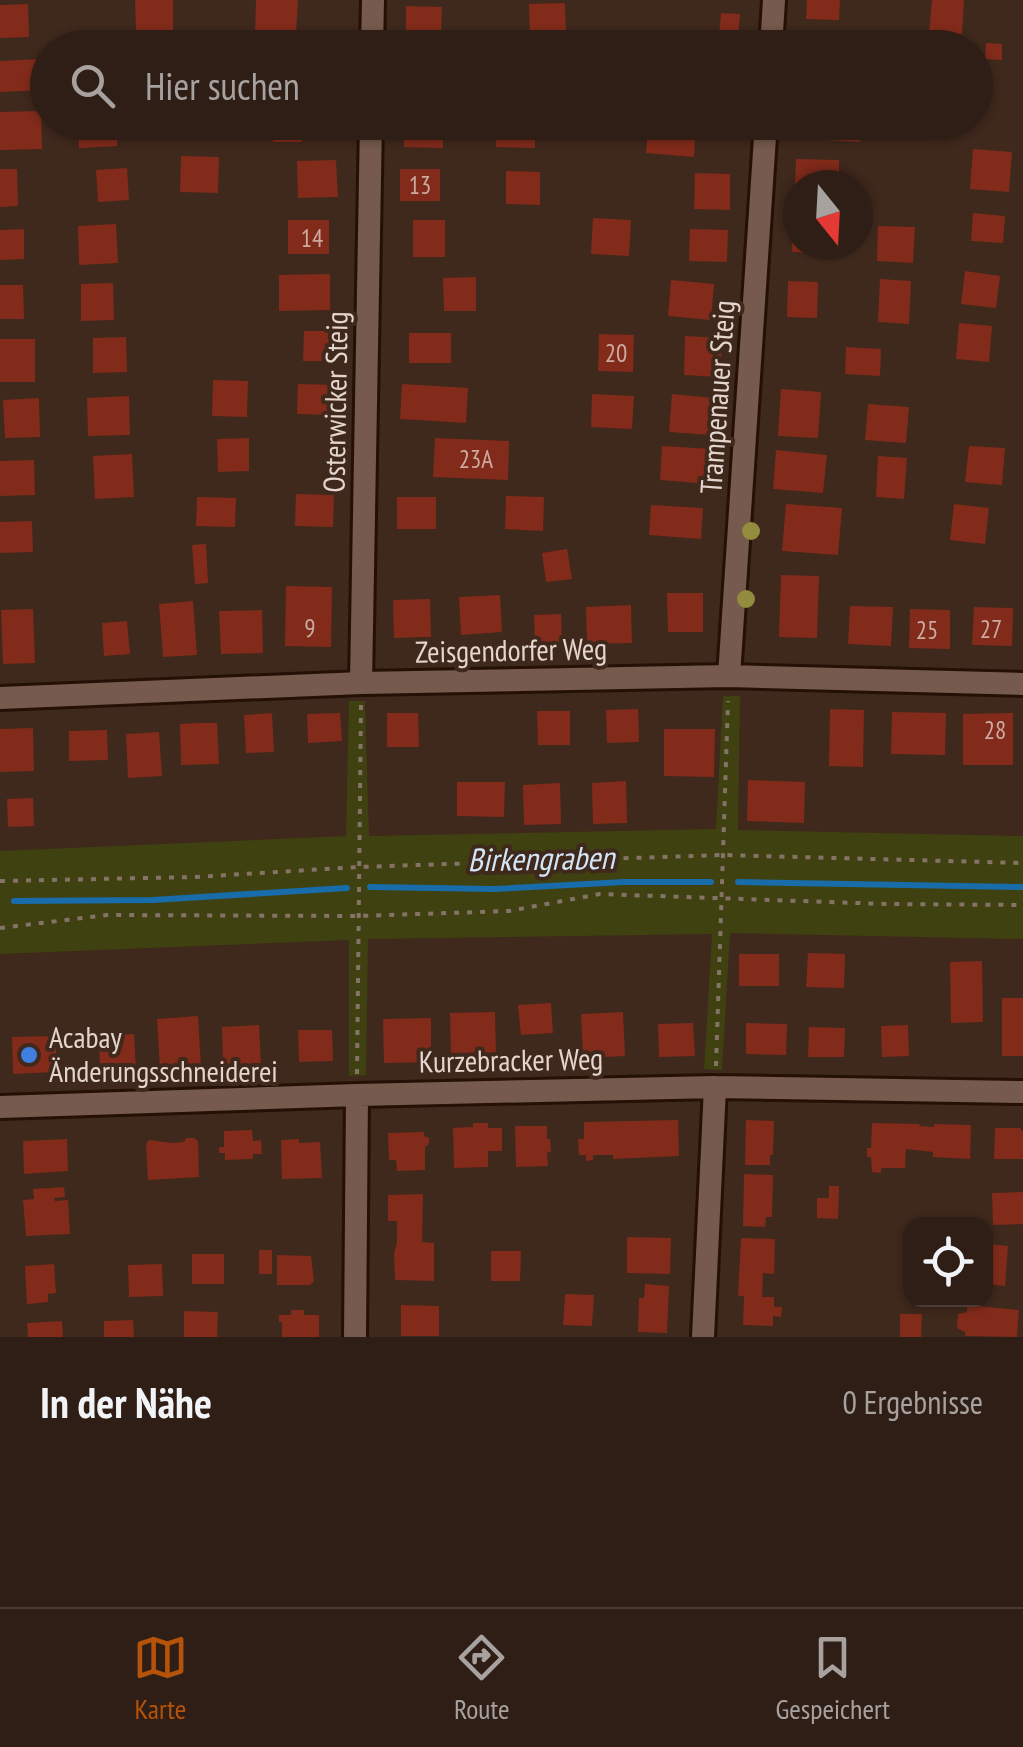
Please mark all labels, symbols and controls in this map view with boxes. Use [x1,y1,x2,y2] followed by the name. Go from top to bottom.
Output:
[30,30,993,140] search box
[65,58,120,113] icon: search
[145,61,300,110] text: Hier suchen
[409,169,431,201] house number: 13
[783,170,873,260] north arrow
[301,222,323,254] house number: 14
[690,299,743,495] street label: Trampenauer Steig
[313,311,356,493] street label: Osterwicker Steig
[605,337,627,369] house number: 20
[459,443,493,475] house number: 23A
[304,612,316,644] house number: 9
[980,613,1002,645] house number: 27
[916,614,938,646] house number: 25
[415,628,607,671] street label: Zeisgendorfer Weg
[984,714,1006,746] house number: 28
[467,836,617,880] water label: Birkengraben
[49,1017,278,1090] place label: Acabay Änderungsschneiderei
[419,1038,603,1081] street label: Kurzebracker Weg
[18,1044,40,1066] marker: Acabay Änderungsschneiderei
[903,1217,993,1307] map controls
[903,1217,993,1307] button: locate
[40,1375,212,1430] text: In der Nähe
[843,1381,983,1423] text: 0 Ergebnisse
[133,1630,188,1727] tab: Karte
[454,1630,510,1727] tab: Route
[775,1630,890,1727] tab: Gespeichert

